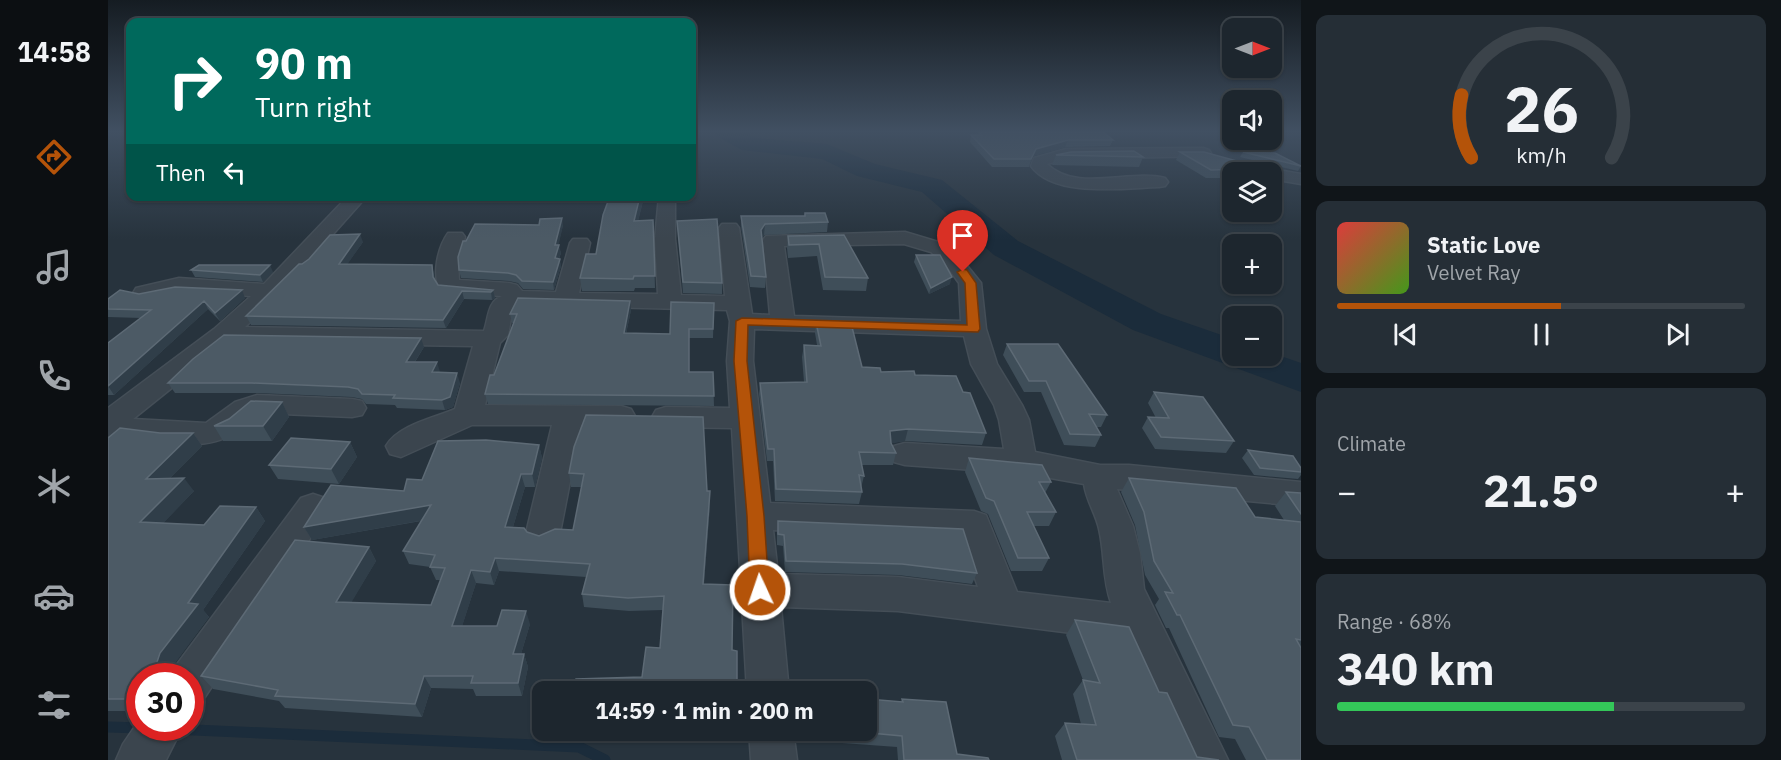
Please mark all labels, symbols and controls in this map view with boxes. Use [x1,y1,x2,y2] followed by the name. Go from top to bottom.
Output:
[1222,18,1282,78] north arrow
[1222,18,1282,366] map controls
[17,34,91,69] text: 14:58
[255,36,353,91] text: 90 m
[156,42,234,120] icon: right
[1504,68,1578,149] text: 26
[255,89,372,124] text: Turn right
[1222,90,1282,150] button: sound
[33,136,75,178] icon: directions
[1516,141,1566,169] text: km/h
[218,156,251,189] icon: left
[156,158,206,187] text: Then
[1222,162,1282,222] button: layers
[937,210,988,272] pin
[946,219,979,252] icon: arrive
[1427,230,1540,259] text: Static Love
[1222,234,1282,294] button: +
[33,246,75,288] icon: music
[1427,259,1520,286] text: Velvet Ray
[1222,306,1282,366] button: −
[1389,318,1422,351] icon: previous
[1525,318,1558,351] icon: pause
[1661,318,1694,351] icon: next
[33,355,75,397] icon: phone
[1337,430,1406,457] text: Climate
[1483,461,1599,519] text: 21.5°
[33,465,75,507] icon: climate
[1337,470,1357,513] text: −
[1725,470,1745,513] text: +
[728,558,792,622] position arrow
[33,575,75,617] icon: car
[1337,608,1452,635] text: Range · 68%
[1337,639,1495,697] text: 340 km
[126,663,204,741] speed limit sign: 30
[33,684,75,726] icon: filters
[595,696,814,725] text: 14:59 · 1 min · 200 m

